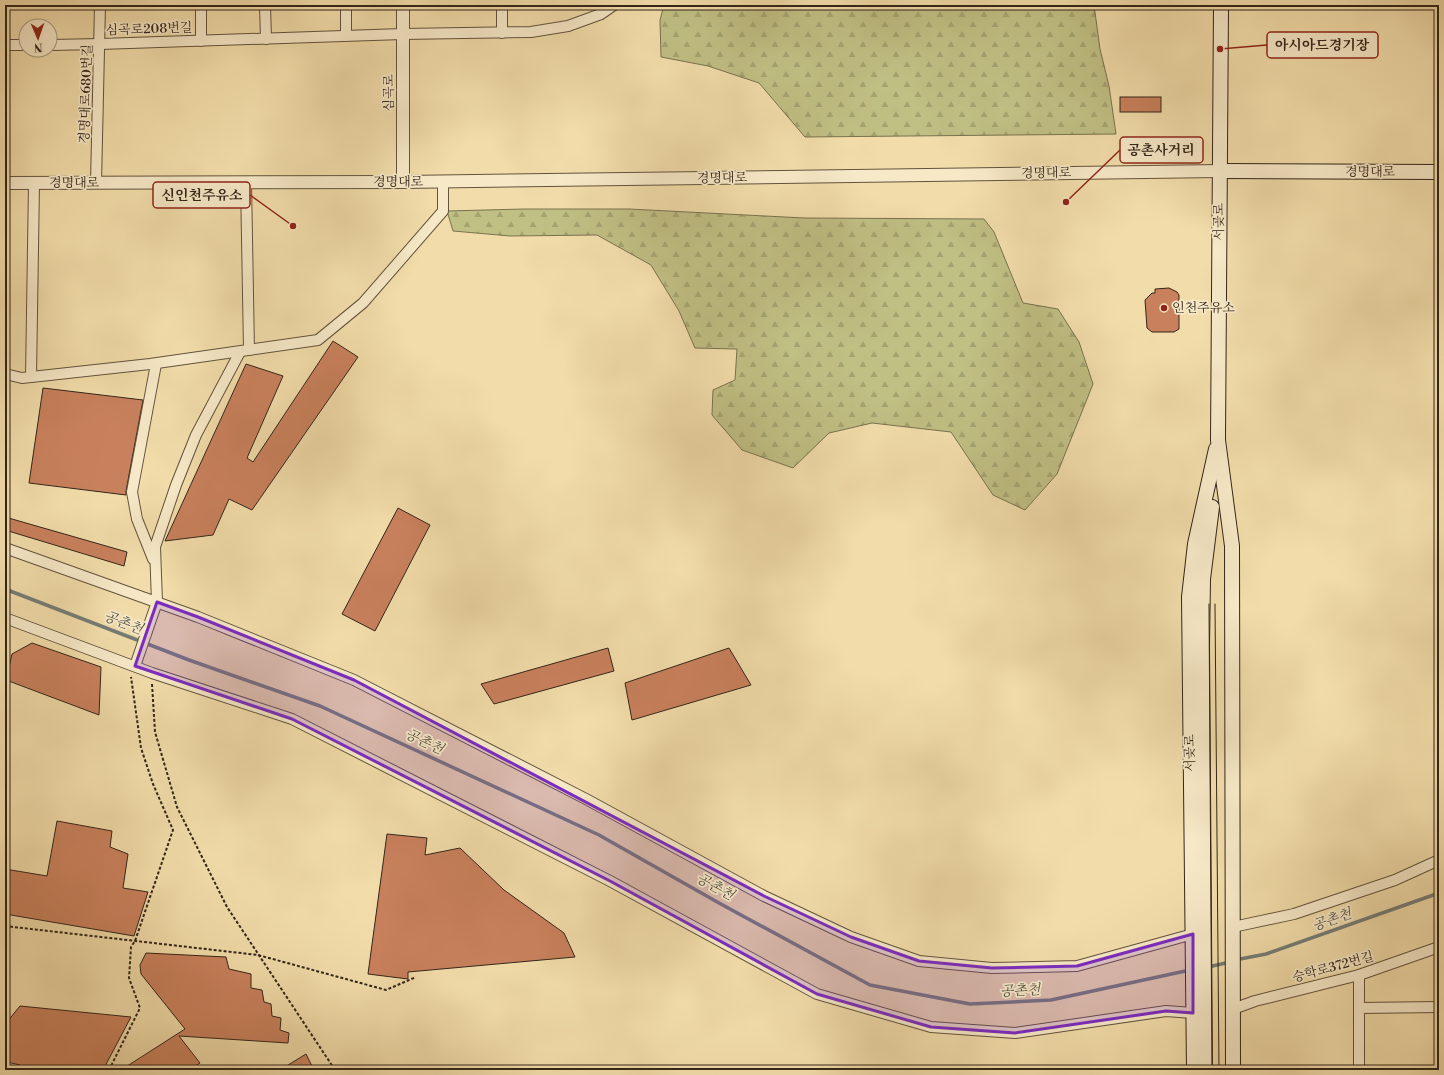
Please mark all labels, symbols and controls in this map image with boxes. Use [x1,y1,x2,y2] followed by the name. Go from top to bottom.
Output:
[18,18,58,58] north arrow
[105,19,193,39] street label: 심곡로208번길
[1267,32,1378,58] callout: 아시아드경기장
[1275,37,1370,55] text: 아시아드경기장
[33,40,43,54] text: N
[76,44,96,144] street label: 경명대로680번길
[381,74,397,112] street label: 심곡로
[1120,137,1203,163] callout: 공촌사거리
[1127,142,1195,160] text: 공촌사거리
[1345,164,1396,180] street label: 경명대로
[1021,165,1072,181] street label: 경명대로
[697,170,748,186] street label: 경명대로
[373,174,424,190] street label: 경명대로
[49,175,100,191] street label: 경명대로
[153,182,250,208] callout: 신인천주유소
[161,187,243,205] text: 신인천주유소
[1211,203,1227,241] street label: 서곶로
[1172,300,1235,316] place label: 인천주유소
[1159,303,1169,313] marker: 인천주유소
[101,607,147,639] water label: 공촌천
[402,725,448,759] water label: 공촌천
[1182,734,1198,772] street label: 서곶로
[693,869,738,905] water label: 공촌천
[1310,904,1356,935] water label: 공촌천
[1291,948,1375,986] street label: 승학로372번길
[999,981,1042,1001] water label: 공촌천

